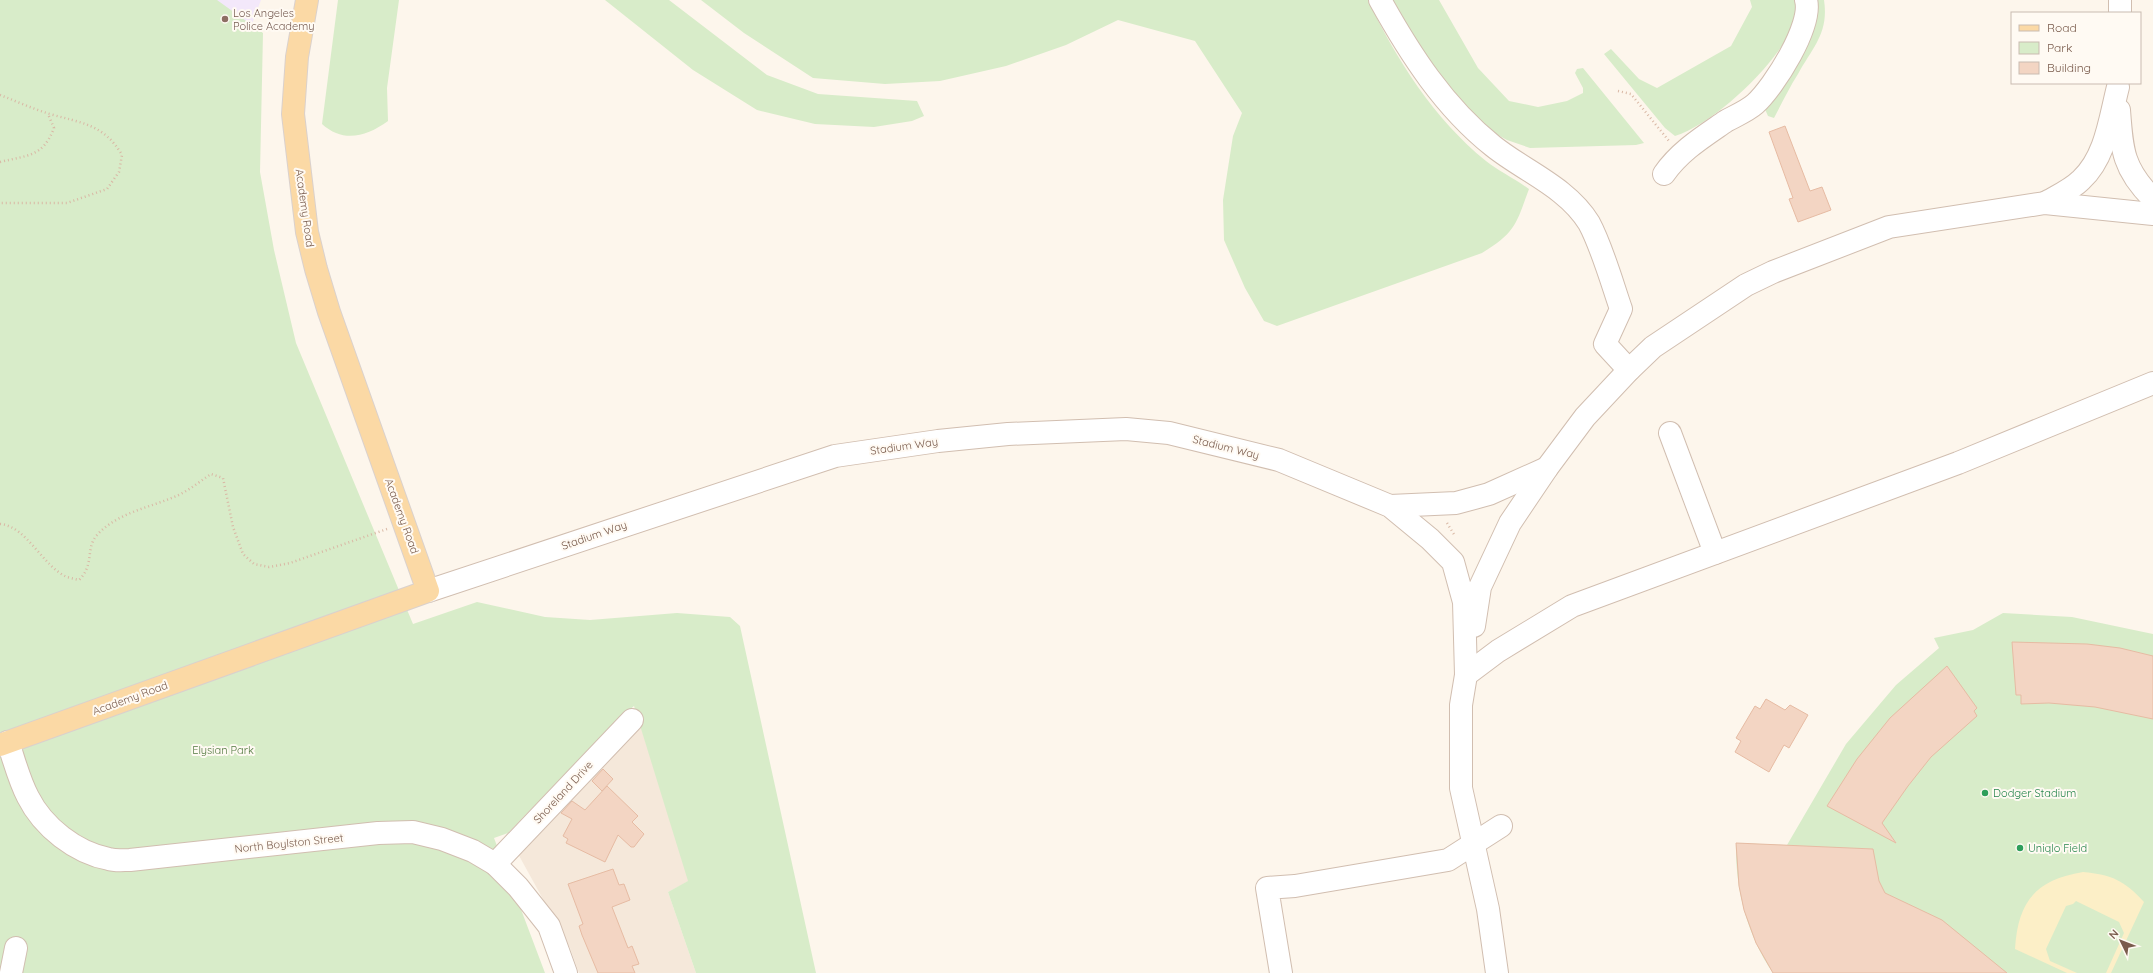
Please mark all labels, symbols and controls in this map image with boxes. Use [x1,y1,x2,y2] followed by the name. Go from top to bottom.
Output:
[233,6,314,33] place label: Los Angeles Police Academy
[2011,12,2141,84] legend
[220,14,230,24] marker: Los Angeles Police Academy
[2047,20,2077,35] text: Road
[2047,40,2072,55] text: Park
[2047,60,2091,75] text: Building
[293,168,317,248] street label: Academy Road
[1191,432,1261,462] street label: Stadium Way
[869,434,939,458] street label: Stadium Way
[382,477,422,555] street label: Academy Road
[559,517,629,553] street label: Stadium Way
[91,678,169,718] street label: Academy Road
[192,743,254,757] park label: Elysian Park
[530,758,596,826] street label: Shoreland Drive
[1993,786,2076,800] place label: Dodger Stadium
[1980,788,1990,798] marker: Dodger Stadium
[234,830,344,856] street label: North Boylston Street
[2028,841,2087,855] place label: Uniqlo Field
[2015,843,2025,853] marker: Uniqlo Field
[2101,921,2141,961] north arrow
[2106,926,2122,942] text: N

